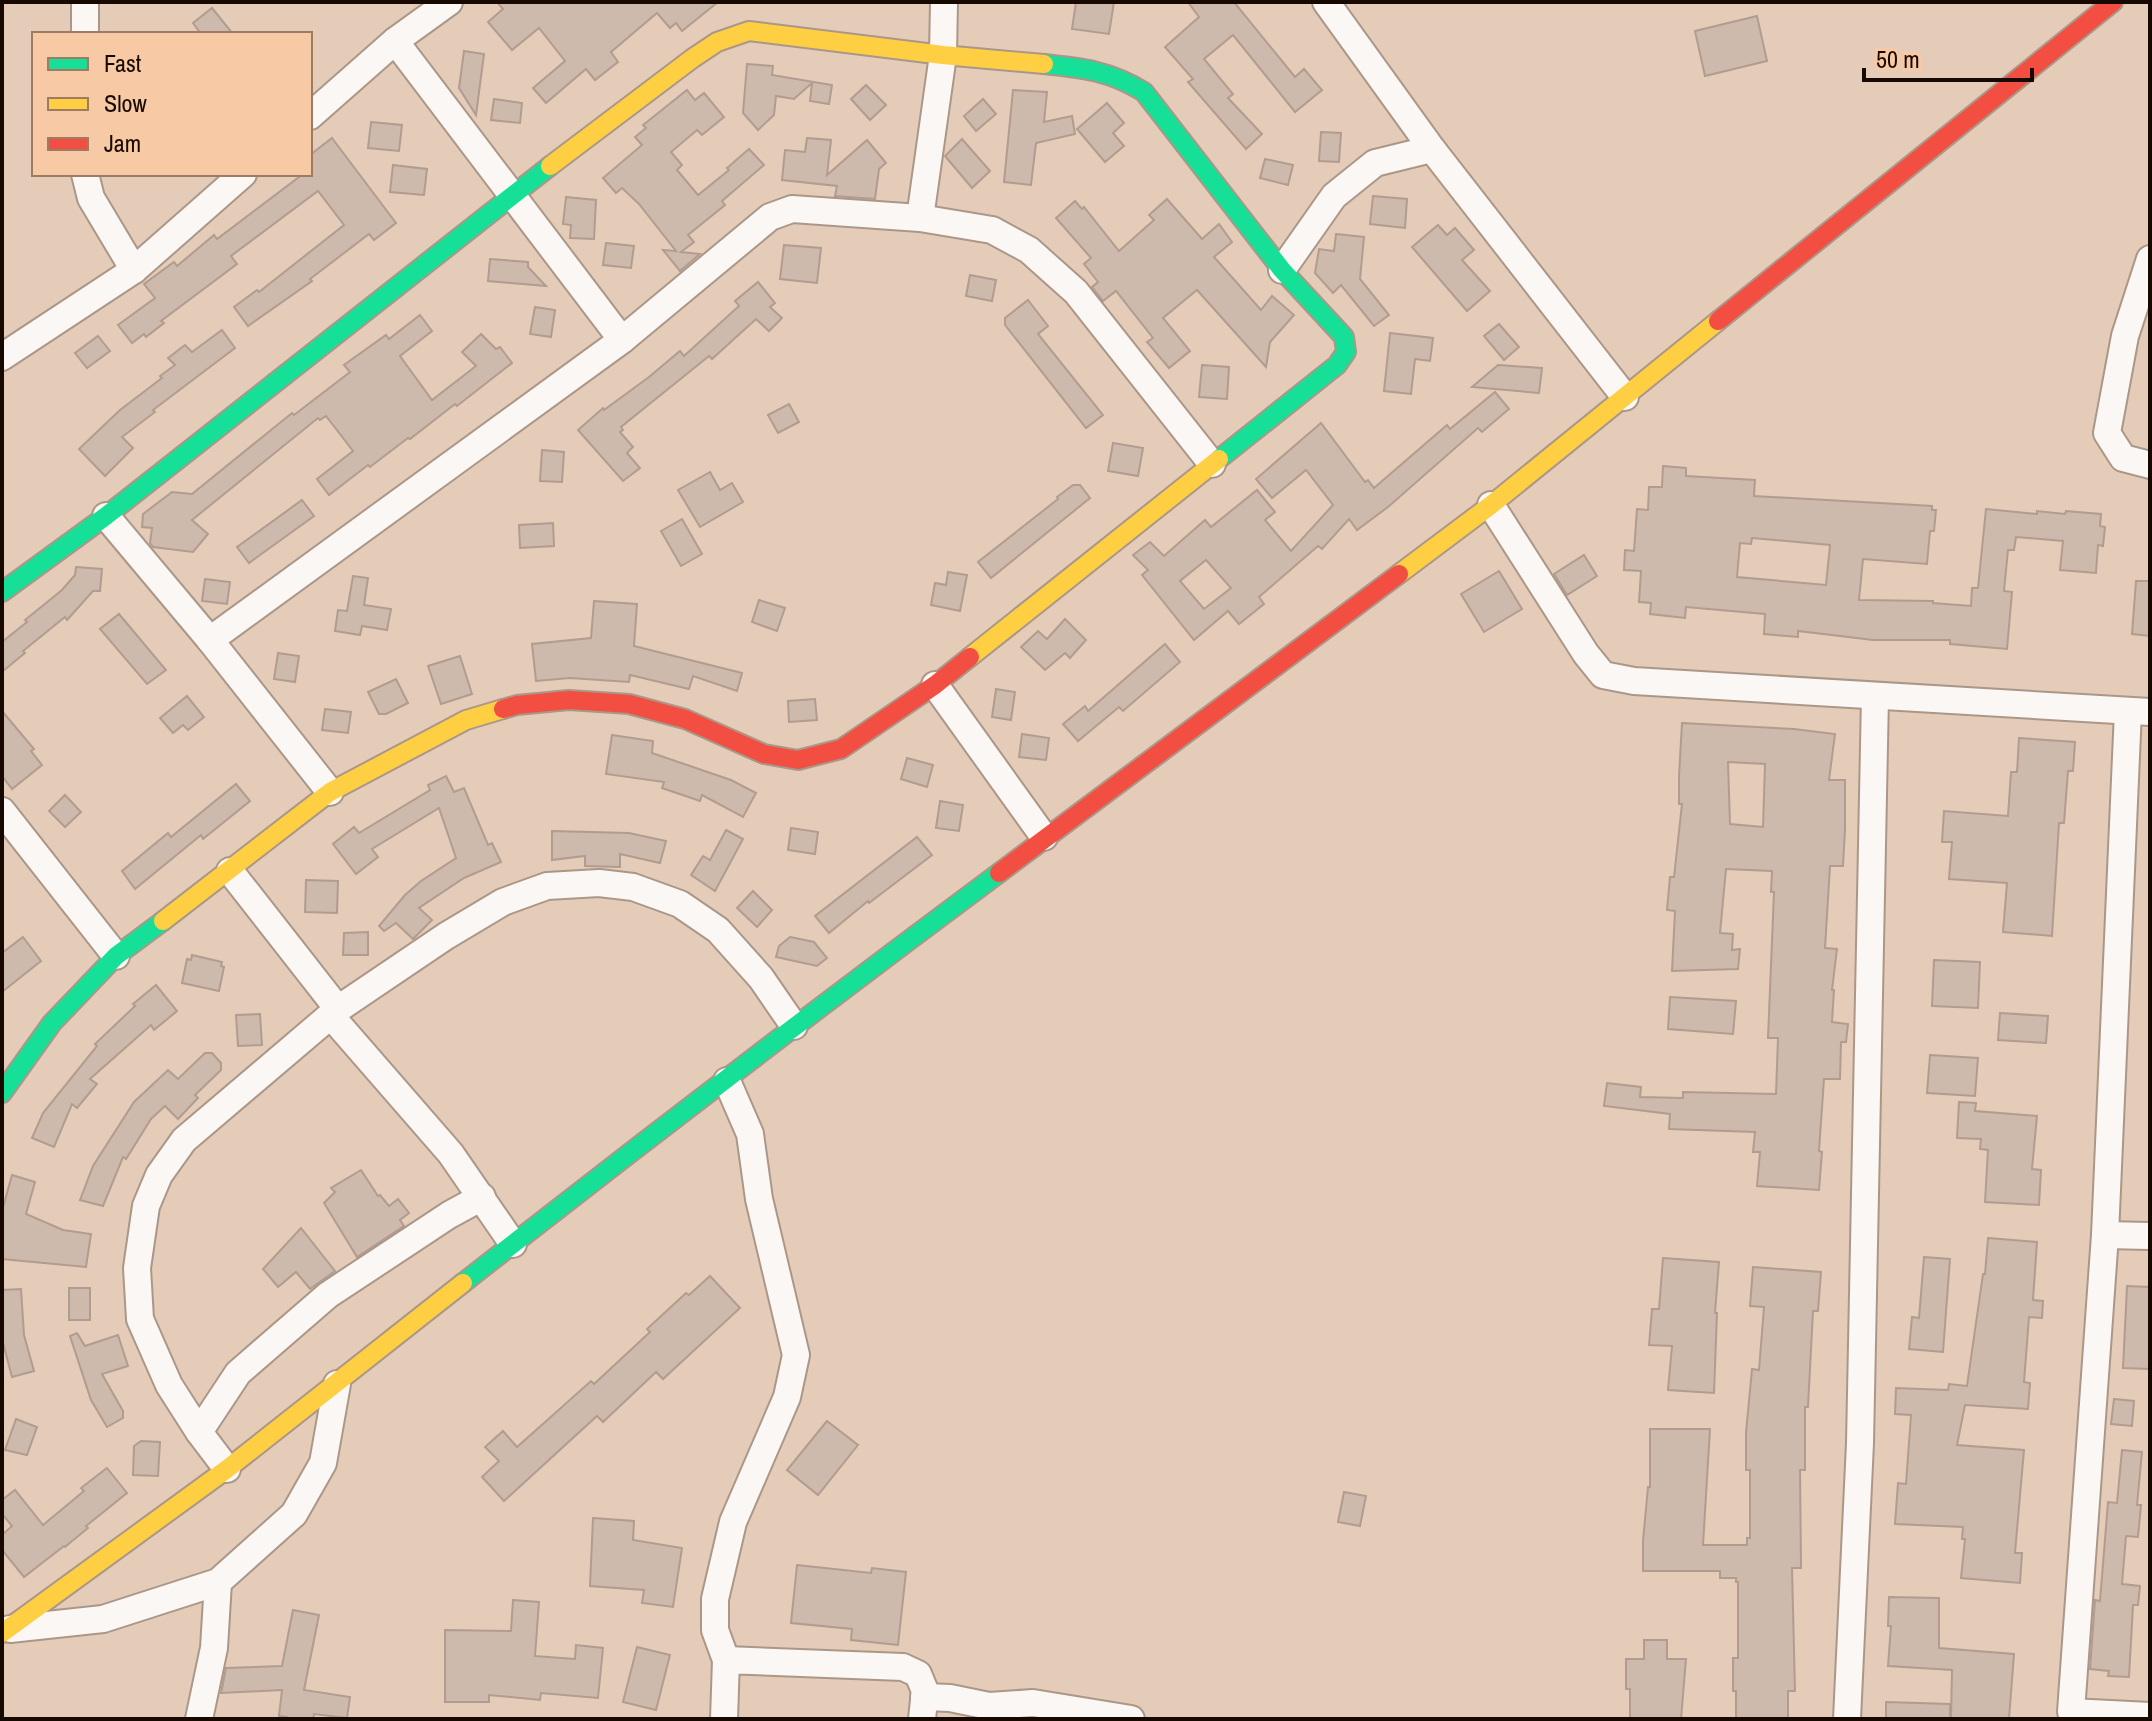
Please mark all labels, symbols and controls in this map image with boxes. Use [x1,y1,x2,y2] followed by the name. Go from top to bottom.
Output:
[32,32,312,176] legend
[1864,32,2032,82] scale bar
[1876,43,1920,75] text: 50 m
[104,47,142,79] text: Fast
[104,87,147,119] text: Slow
[104,127,141,159] text: Jam

